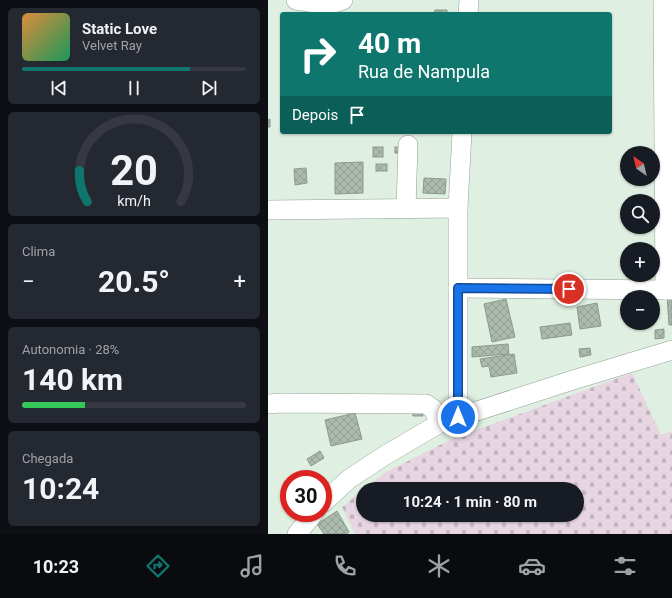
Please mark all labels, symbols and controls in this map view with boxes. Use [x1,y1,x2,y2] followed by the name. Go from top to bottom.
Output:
[82,20,157,38] text: Static Love
[358,27,421,60] text: 40 m
[292,28,344,80] icon: right
[82,38,142,53] text: Velvet Ray
[358,61,490,82] text: Rua de Nampula
[48,77,70,99] icon: previous
[123,77,145,99] icon: pause
[198,77,220,99] icon: next
[346,104,368,126] icon: arrive
[292,106,338,124] text: Depois
[110,145,158,194] text: 20
[620,146,660,186] north arrow
[620,146,660,330] map controls
[117,192,151,208] text: km/h
[620,194,660,234] button: search
[620,242,660,282] button: +
[22,244,55,259] text: Clima
[98,264,170,299] text: 20.5°
[22,269,35,294] text: −
[234,269,246,294] text: +
[552,272,586,306] pin
[558,278,580,300] icon: arrive
[620,290,660,330] button: −
[22,342,119,357] text: Autonomia · 28%
[22,362,123,397] text: 140 km
[437,396,479,438] position arrow
[22,451,73,466] text: Chegada
[280,470,332,522] speed limit sign: 30
[22,471,99,506] text: 10:24
[403,493,537,511] text: 10:24 · 1 min · 80 m
[144,552,172,580] icon: directions
[238,552,266,580] icon: music
[331,552,359,580] icon: phone
[425,552,453,580] icon: climate
[518,552,546,580] icon: car
[611,552,639,580] icon: filters
[33,556,79,577] text: 10:23

